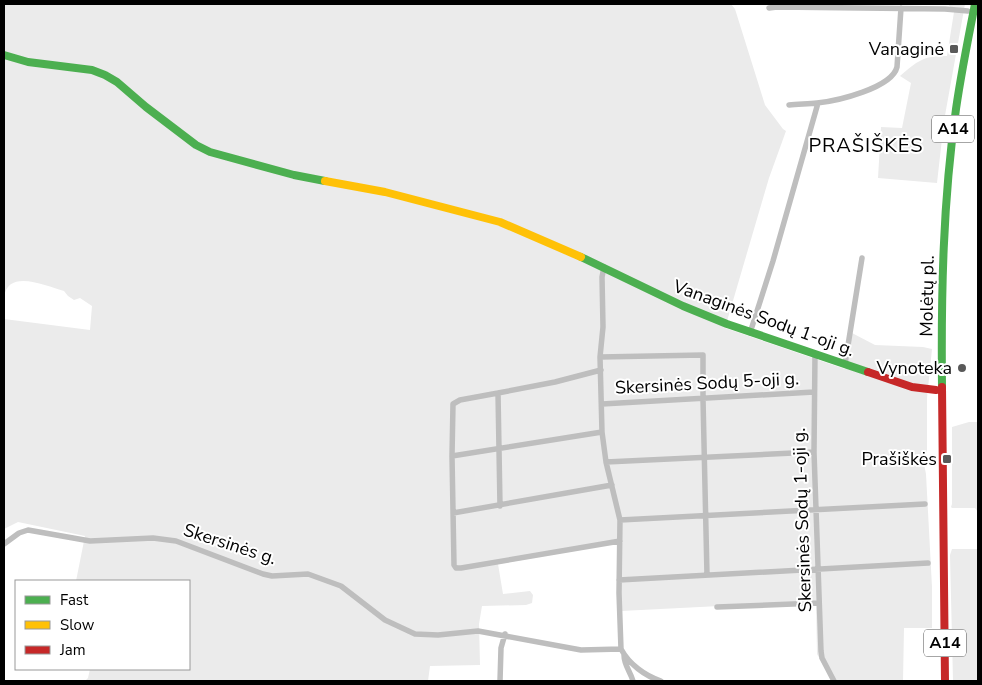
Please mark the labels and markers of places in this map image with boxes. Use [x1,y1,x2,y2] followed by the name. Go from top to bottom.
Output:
[868,37,944,61] place label: Vanaginė
[948,43,960,55] marker: Vanaginė
[875,356,952,380] place label: Vynoteka
[956,362,968,374] marker: Vynoteka
[861,447,937,471] place label: Prašiškės
[941,453,953,465] marker: Prašiškės

